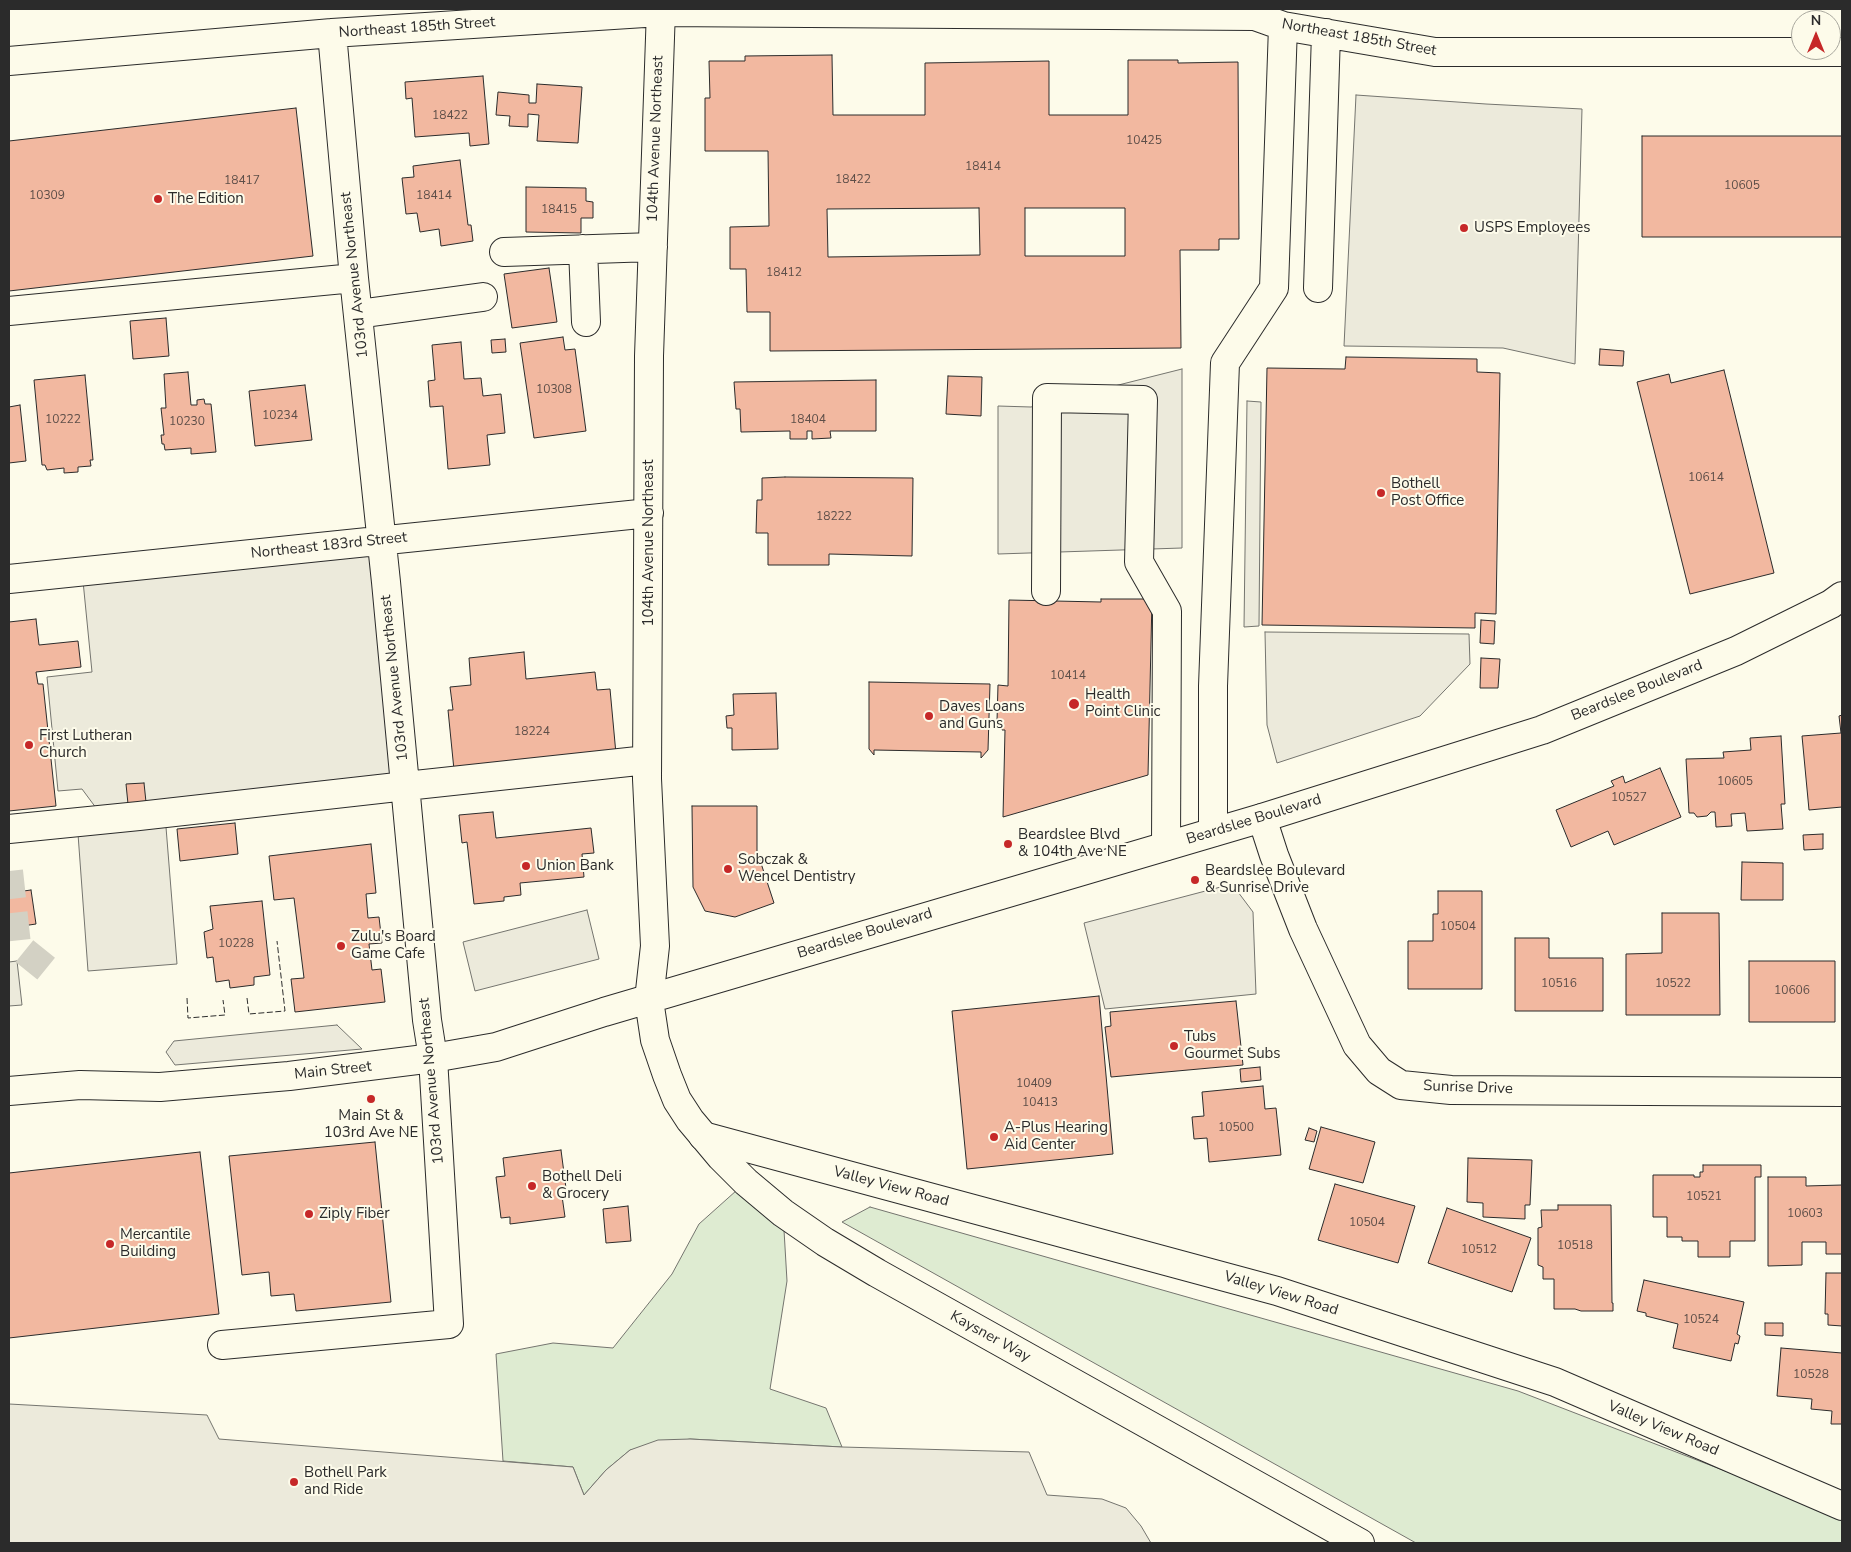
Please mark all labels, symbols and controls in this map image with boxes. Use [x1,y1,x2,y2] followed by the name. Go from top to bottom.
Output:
[1791,10,1841,60] north arrow
[1811,11,1821,30] text: N
[338,14,496,42] street label: Northeast 185th Street
[1280,16,1438,60] street label: Northeast 185th Street
[644,55,668,223] street label: 104th Avenue Northeast
[432,109,468,123] house number: 18422
[1126,134,1162,148] house number: 10425
[965,160,1001,174] house number: 18414
[835,173,871,187] house number: 18422
[224,174,260,188] house number: 18417
[1724,179,1760,193] house number: 10605
[29,189,65,203] house number: 10309
[416,189,452,203] house number: 18414
[168,190,244,208] place label: The Edition
[337,191,373,359] street label: 103rd Avenue Northeast
[152,193,164,205] marker: The Edition
[541,203,577,217] house number: 18415
[1474,219,1590,237] place label: USPS Employees
[1458,222,1470,234] marker: USPS Employees
[766,266,802,280] house number: 18412
[536,383,572,397] house number: 10308
[262,409,298,423] house number: 10234
[45,413,81,427] house number: 10222
[790,413,826,427] house number: 18404
[169,415,205,429] house number: 10230
[640,460,658,626] street label: 104th Avenue Northeast
[1688,471,1724,485] house number: 10614
[1391,475,1464,510] place label: Bothell Post Office
[1375,487,1387,499] marker: Bothell Post Office
[816,510,852,524] house number: 18222
[250,529,408,563] street label: Northeast 183rd Street
[377,594,413,762] street label: 103rd Avenue Northeast
[1569,656,1705,726] street label: Beardslee Boulevard
[1050,669,1086,683] house number: 10414
[1085,686,1161,721] place label: Health Point Clinic
[1067,697,1081,711] marker: Health Point Clinic
[939,698,1025,733] place label: Daves Loans and Guns
[923,710,935,722] marker: Daves Loans and Guns
[514,725,550,739] house number: 18224
[39,727,132,762] place label: First Lutheran Church
[23,739,35,751] marker: First Lutheran Church
[1717,775,1753,789] house number: 10605
[1184,791,1324,849] street label: Beardslee Boulevard
[1611,791,1647,805] house number: 10527
[1018,826,1127,861] place label: Beardslee Blvd & 104th Ave NE
[1002,838,1014,850] marker: Beardslee Blvd & 104th Ave NE
[738,851,855,886] place label: Sobczak & Wencel Dentistry
[536,857,614,875] place label: Union Bank
[520,860,532,872] marker: Union Bank
[1205,862,1345,897] place label: Beardslee Boulevard & Sunrise Drive
[722,863,734,875] marker: Sobczak & Wencel Dentistry
[1189,874,1201,886] marker: Beardslee Boulevard & Sunrise Drive
[795,905,935,963] street label: Beardslee Boulevard
[1440,920,1476,934] house number: 10504
[351,928,436,963] place label: Zulu's Board Game Cafe
[218,937,254,951] house number: 10228
[335,940,347,952] marker: Zulu's Board Game Cafe
[1541,977,1577,991] house number: 10516
[1655,977,1691,991] house number: 10522
[1774,984,1810,998] house number: 10606
[416,997,448,1165] street label: 103rd Avenue Northeast
[1184,1028,1281,1063] place label: Tubs Gourmet Subs
[1168,1040,1180,1052] marker: Tubs Gourmet Subs
[293,1058,373,1084] street label: Main Street
[1016,1077,1052,1091] house number: 10409
[1423,1077,1513,1099] street label: Sunrise Drive
[365,1093,377,1105] marker: Main St & 103rd Ave NE
[1022,1096,1058,1110] house number: 10413
[324,1107,418,1142] place label: Main St & 103rd Ave NE
[1004,1119,1108,1154] place label: A-Plus Hearing Aid Center
[1218,1121,1254,1135] house number: 10500
[988,1131,1000,1143] marker: A-Plus Hearing Aid Center
[831,1163,951,1211] street label: Valley View Road
[542,1168,622,1203] place label: Bothell Deli & Grocery
[526,1180,538,1192] marker: Bothell Deli & Grocery
[1686,1190,1722,1204] house number: 10521
[319,1205,390,1223] place label: Ziply Fiber
[1787,1207,1823,1221] house number: 10603
[303,1208,315,1220] marker: Ziply Fiber
[1349,1216,1385,1230] house number: 10504
[120,1226,191,1261] place label: Mercantile Building
[104,1238,116,1250] marker: Mercantile Building
[1557,1239,1593,1253] house number: 10518
[1461,1243,1497,1257] house number: 10512
[1222,1268,1340,1320] street label: Valley View Road
[947,1308,1033,1366] street label: Kaysner Way
[1683,1313,1719,1327] house number: 10524
[1793,1368,1829,1382] house number: 10528
[1605,1398,1721,1460] street label: Valley View Road
[304,1464,387,1499] place label: Bothell Park and Ride
[288,1476,300,1488] marker: Bothell Park and Ride

